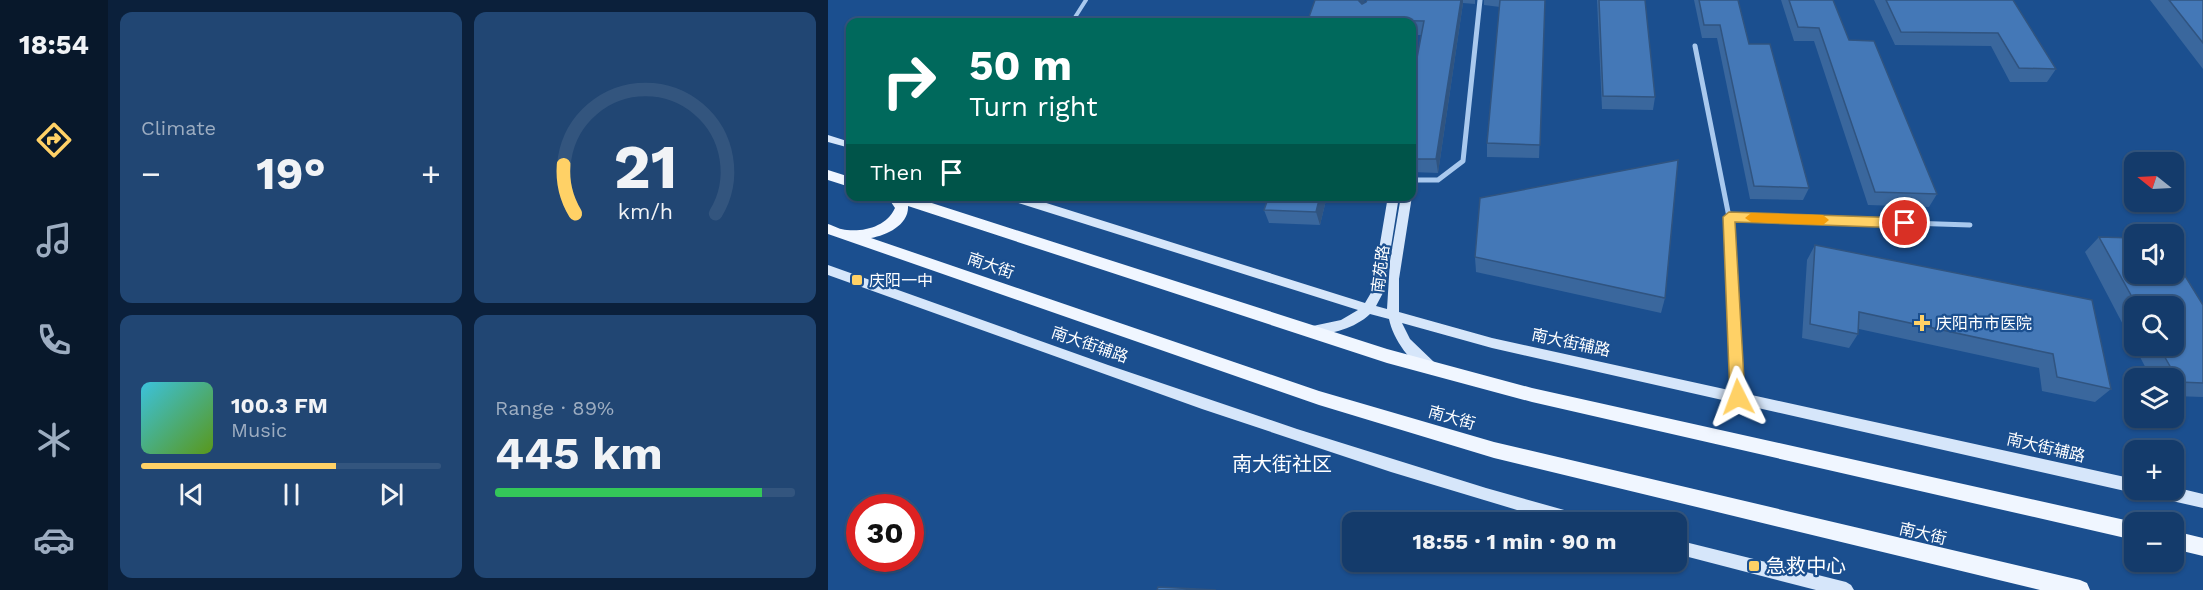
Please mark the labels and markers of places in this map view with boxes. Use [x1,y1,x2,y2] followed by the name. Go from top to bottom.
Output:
[1879,197,1930,248] pin
[869,271,933,290] place label: 庆阳一中
[850,273,864,287] marker: 庆阳一中
[1913,314,1931,332] marker: 庆阳市市医院
[1936,314,2032,333] place label: 庆阳市市医院
[1766,554,1846,578] place label: 急救中心
[1747,559,1761,573] marker: 急救中心

